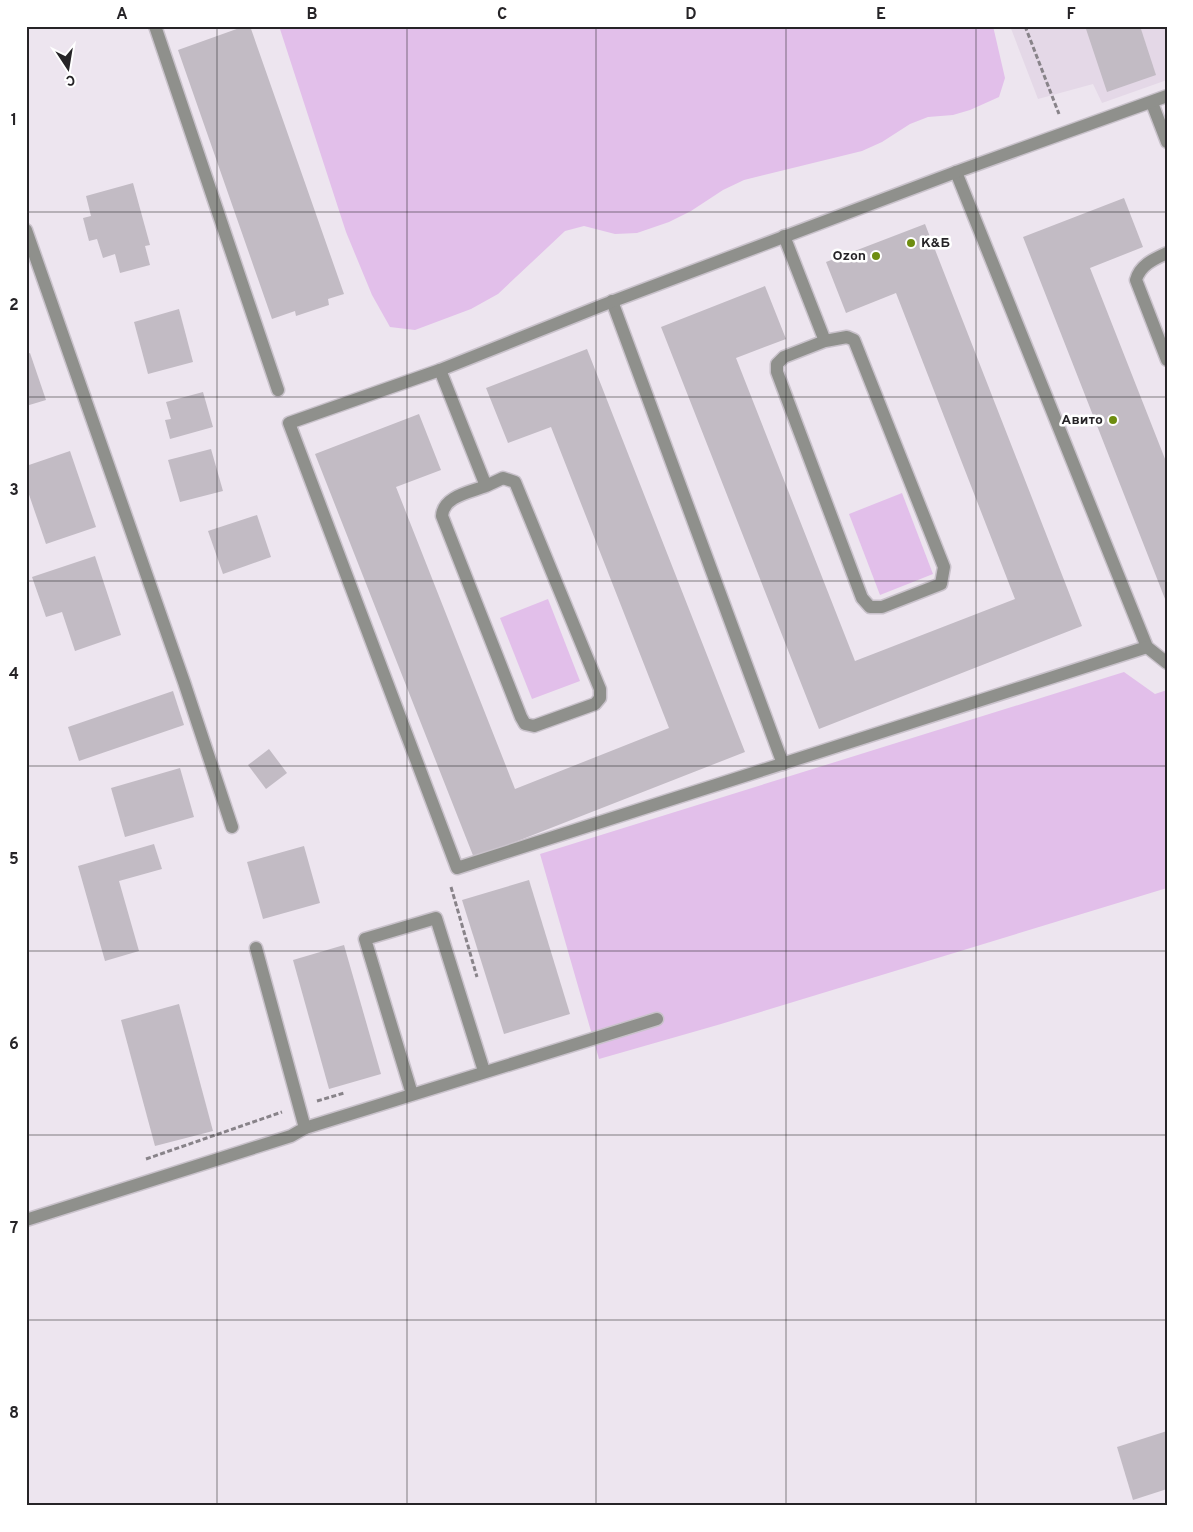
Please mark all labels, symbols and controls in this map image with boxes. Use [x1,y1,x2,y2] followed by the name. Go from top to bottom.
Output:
[116,5,128,25] text: A
[306,5,318,25] text: B
[497,5,507,25] text: C
[685,5,697,25] text: D
[876,5,886,25] text: E
[1066,5,1076,25] text: F
[42,42,92,92] north arrow
[64,70,77,89] text: С
[11,111,17,131] text: 1
[921,235,950,252] place label: К&Б
[905,237,917,249] marker: К&Б
[833,248,866,265] place label: Ozon
[870,250,882,262] marker: Ozon
[9,296,19,316] text: 2
[1061,412,1103,429] place label: Авито
[1107,414,1119,426] marker: Авито
[9,481,19,501] text: 3
[9,665,19,685] text: 4
[9,850,19,870] text: 5
[9,1035,19,1055] text: 6
[10,1219,18,1239] text: 7
[9,1404,19,1424] text: 8

